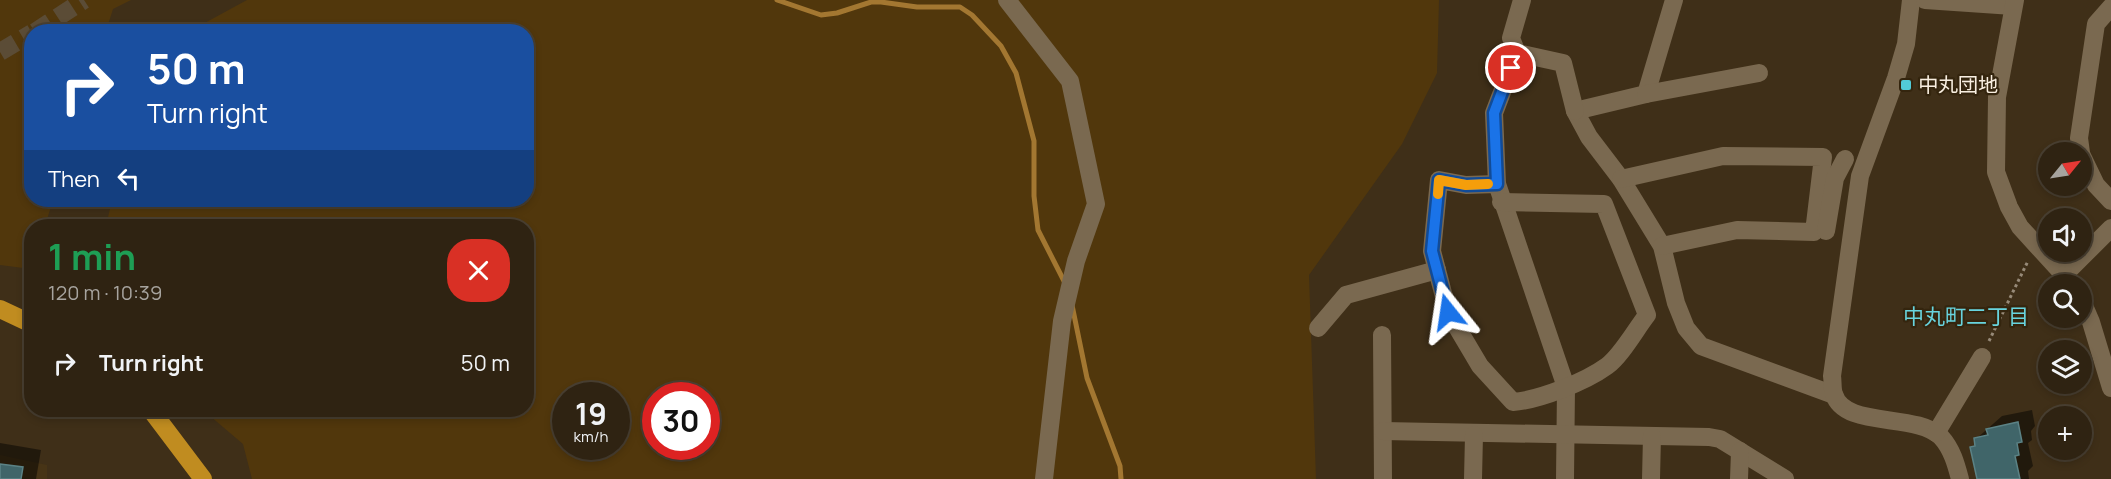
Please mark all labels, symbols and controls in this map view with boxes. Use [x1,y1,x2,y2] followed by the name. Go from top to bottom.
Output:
[147,39,245,97] text: 50 m
[1485,42,1536,93] pin
[48,48,126,126] icon: right
[1494,51,1527,84] icon: arrive
[1918,71,1998,98] place label: 中丸団地
[1899,78,1913,92] marker: 中丸団地
[147,94,268,131] text: Turn right
[2038,142,2092,196] north arrow
[2038,142,2092,460] map controls
[112,162,145,195] icon: left
[48,164,100,194] text: Then
[2038,208,2092,262] button: sound
[48,232,136,281] text: 1 min
[447,239,510,302] button: close
[2038,274,2092,328] button: search
[48,279,162,306] text: 120 m · 10:39
[1416,280,1480,344] position arrow
[1903,302,2029,330] district label: 中丸町二丁目
[2038,340,2092,394] button: layers
[48,347,81,380] icon: right
[99,348,204,378] text: Turn right
[461,348,510,378] text: 50 m
[642,382,720,460] speed limit sign: 30
[575,393,607,434] text: 19
[2038,406,2092,460] button: +
[574,426,608,447] text: km/h

